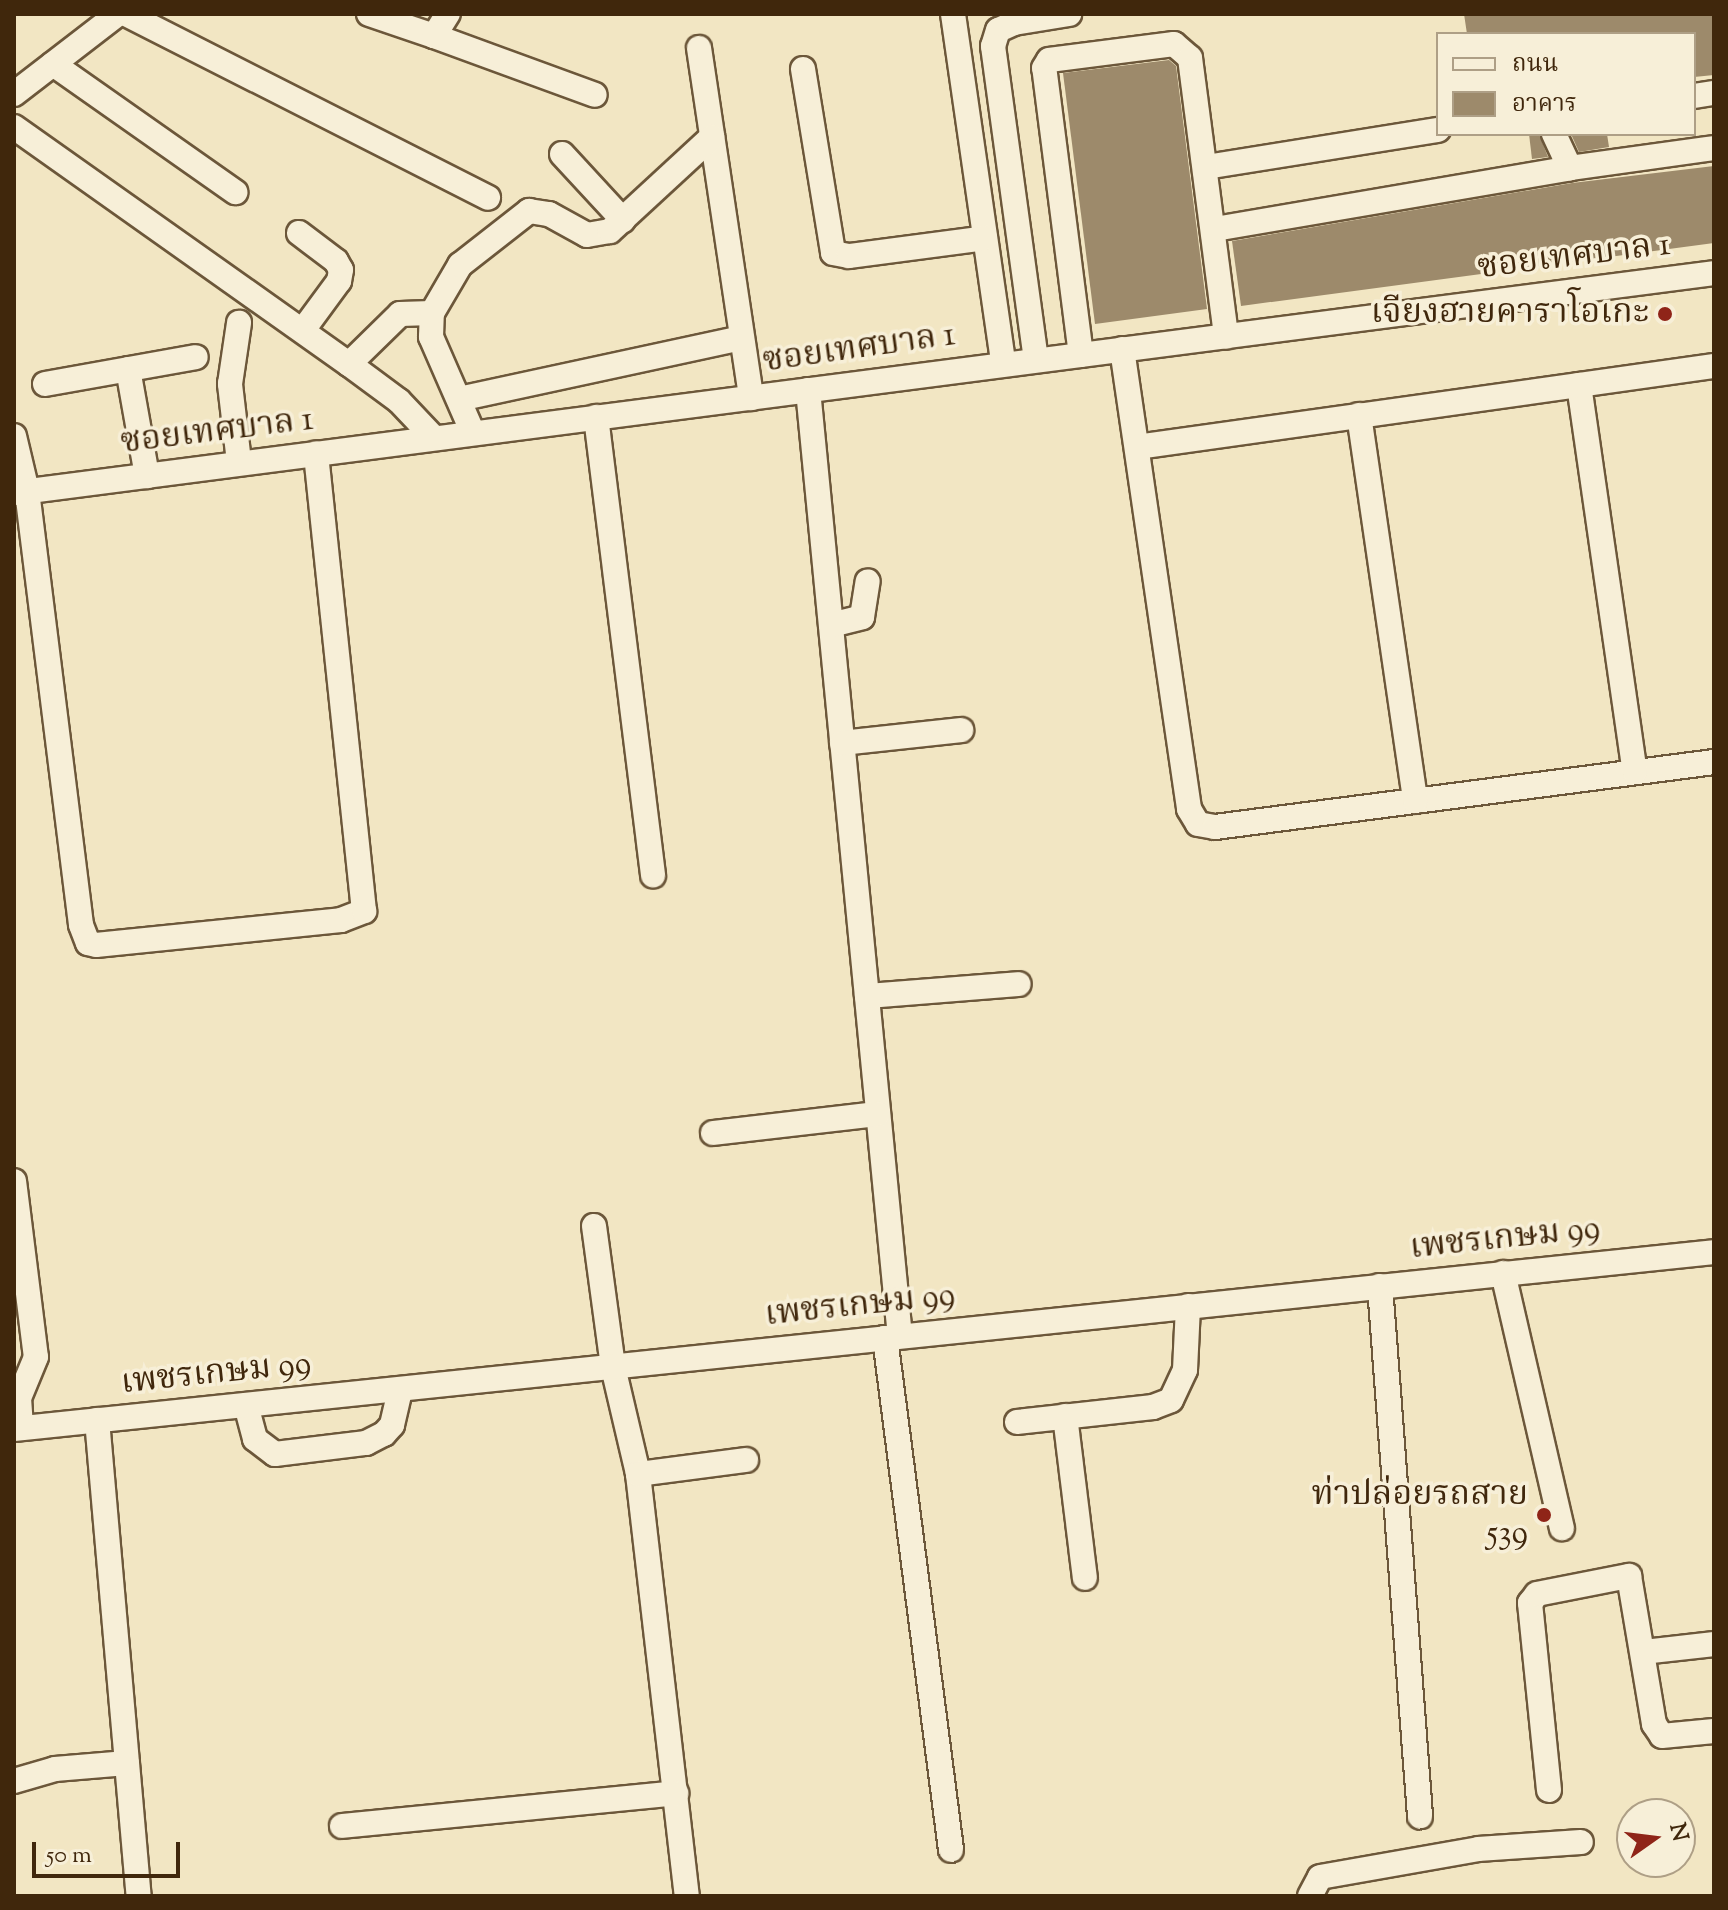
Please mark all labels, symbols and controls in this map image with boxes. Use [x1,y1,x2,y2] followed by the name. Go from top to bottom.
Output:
[1436,32,1696,136] legend
[1512,48,1558,82] text: ถนน
[1512,88,1577,122] text: อาคาร
[1475,225,1673,289] street label: ซอยเทศบาล 1
[1371,294,1649,334] place label: เจียงฮายคาราโอเกะ
[1656,305,1674,323] marker: เจียงฮายคาราโอเกะ
[760,315,958,383] street label: ซอยเทศบาล 1
[118,400,316,464] street label: ซอยเทศบาล 1
[1408,1209,1602,1269] street label: เพชรเกษม 99
[763,1276,957,1336] street label: เพชรเกษม 99
[119,1344,313,1404] street label: เพชรเกษม 99
[1312,1475,1528,1554] place label: ท่าปล่อยรถสาย 539
[1535,1506,1553,1524] marker: ท่าปล่อยรถสาย 539
[1616,1798,1696,1878] north arrow
[1660,1820,1695,1845] text: N
[36,1826,184,1876] scale bar
[46,1839,92,1873] text: 50 m

